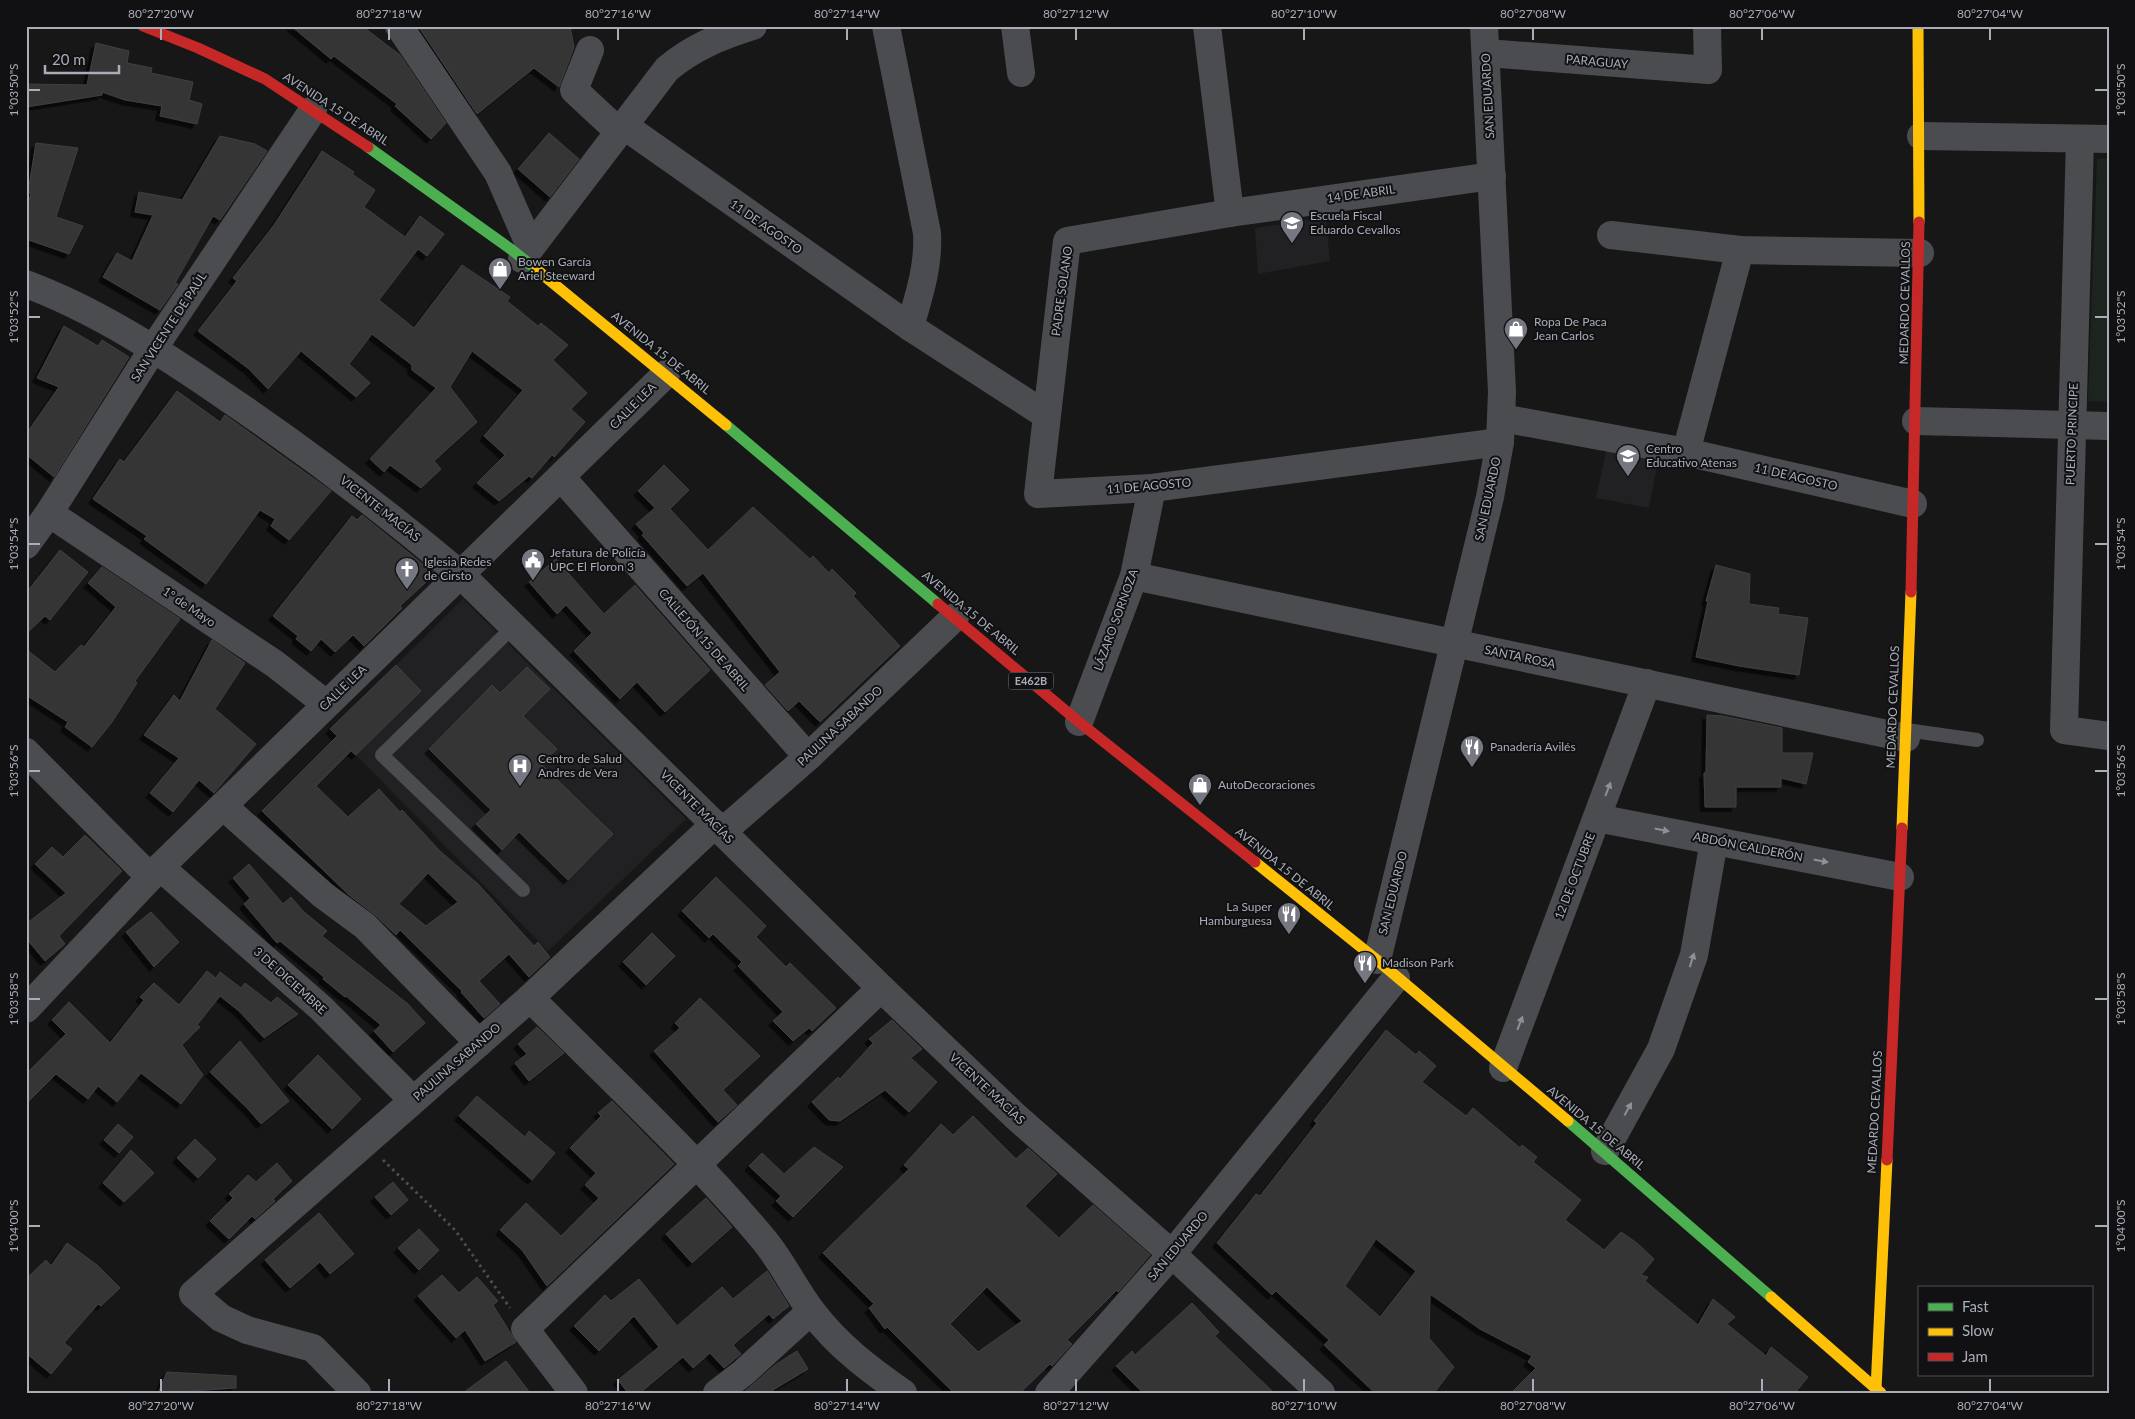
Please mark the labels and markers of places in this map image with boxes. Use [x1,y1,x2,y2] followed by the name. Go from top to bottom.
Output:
[1310,208,1401,237] place label: Escuela Fiscal Eduardo Cevallos
[1279,210,1305,244] school or university icon: Escuela Fiscal Eduardo Cevallos
[518,254,595,283] place label: Bowen García Ariel Steeward
[487,256,513,290] shop icon: Bowen García Ariel Steeward
[1534,314,1607,343] place label: Ropa De Paca Jean Carlos
[1503,316,1529,350] shop icon: Ropa De Paca Jean Carlos
[1646,441,1737,470] place label: Centro Educativo Atenas
[1615,443,1641,477] school or university icon: Centro Educativo Atenas
[550,545,646,574] place label: Jefatura de Policía UPC El Floron 3
[520,547,546,581] public building icon: Jefatura de Policía UPC El Floron 3
[424,554,491,583] place label: Iglesia Redes de Cirsto
[394,556,420,590] church icon: Iglesia Redes de Cirsto
[1459,734,1485,768] restaurant icon: Panadería Avilés
[1490,739,1576,754] place label: Panadería Avilés
[538,751,622,780] place label: Centro de Salud Andres de Vera
[507,753,533,787] hospital icon: Centro de Salud Andres de Vera
[1187,772,1213,806] shop icon: AutoDecoraciones
[1218,777,1315,792] place label: AutoDecoraciones
[1199,899,1273,928] place label: La Super Hamburguesa
[1276,901,1302,935] restaurant icon: La Super Hamburguesa
[1352,950,1378,984] restaurant icon: Madison Park
[1382,955,1455,970] place label: Madison Park

